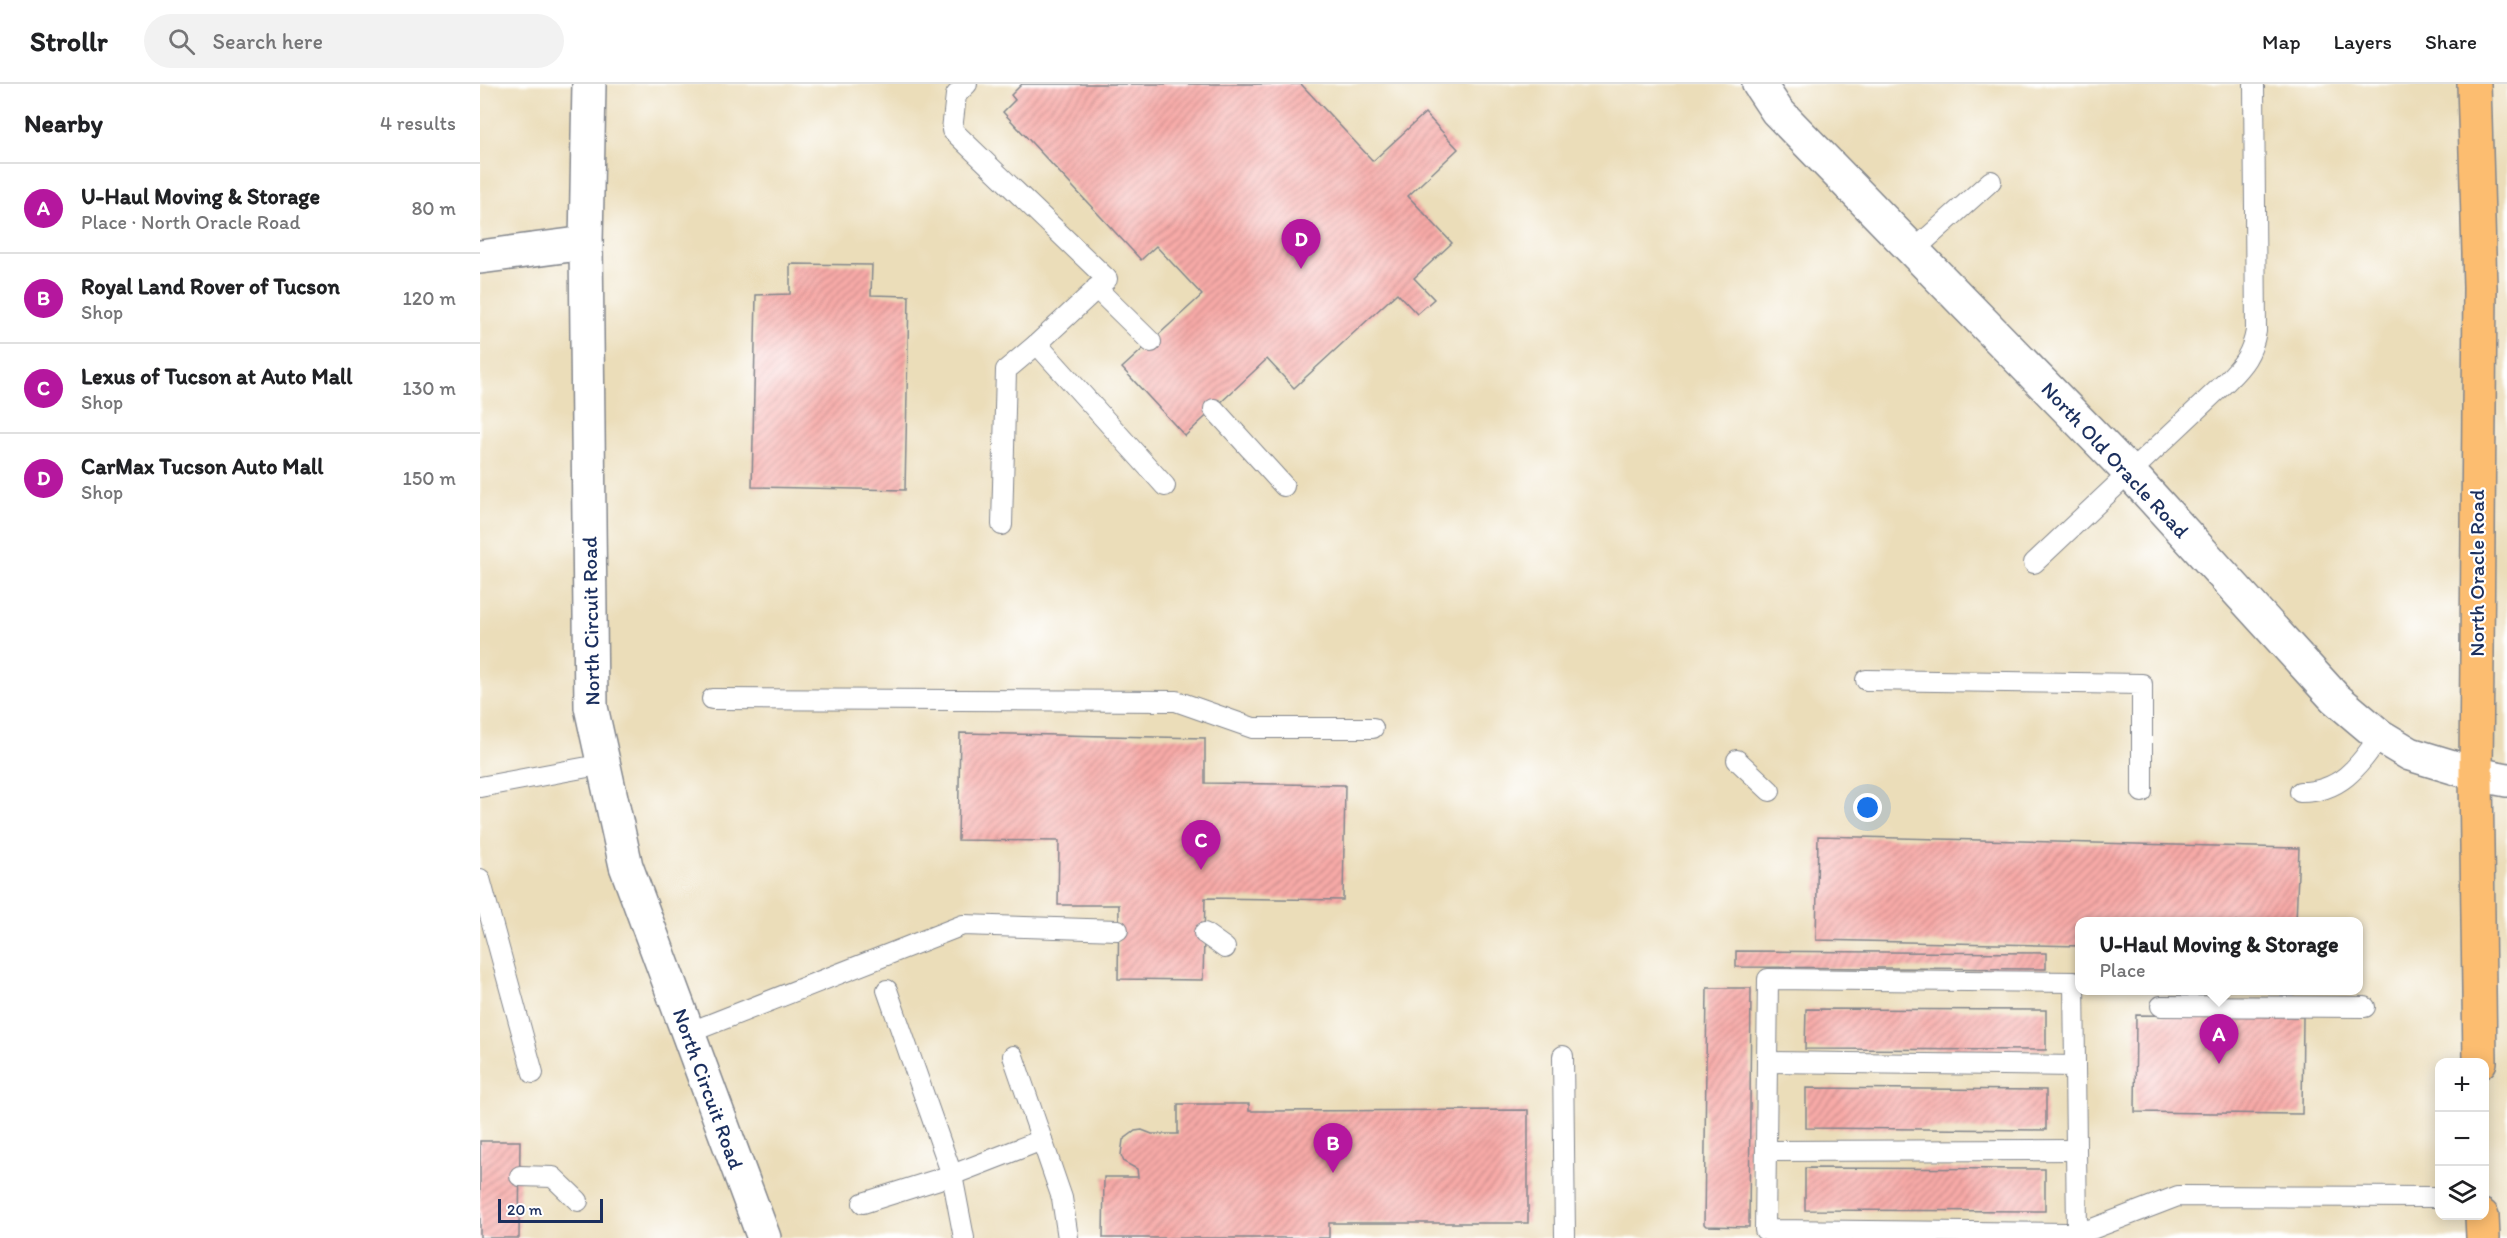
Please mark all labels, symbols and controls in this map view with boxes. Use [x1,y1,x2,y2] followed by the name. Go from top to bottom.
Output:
[144,14,564,68] search box
[30,24,108,58] text: Strollr
[165,25,198,58] icon: search
[213,28,323,55] text: Search here
[2262,29,2301,54] text: Map
[2334,29,2392,54] text: Layers
[2425,29,2477,54] text: Share
[24,107,103,139] text: Nearby
[380,111,456,135] text: 4 results
[81,183,320,210] text: U-Haul Moving & Storage
[37,196,50,220] text: A
[411,196,456,220] text: 80 m
[81,210,301,234] text: Place · North Oracle Road
[1282,220,1320,269] pin: D
[81,273,340,300] text: Royal Land Rover of Tucson
[37,286,50,310] text: B
[403,286,456,310] text: 120 m
[81,300,123,324] text: Shop
[81,363,353,390] text: Lexus of Tucson at Auto Mall
[37,376,50,400] text: C
[402,376,456,400] text: 130 m
[2036,376,2195,543] street label: North Old Oracle Road
[81,390,123,414] text: Shop
[81,453,324,480] text: CarMax Tucson Auto Mall
[37,466,50,490] text: D
[403,466,456,490] text: 150 m
[81,480,123,504] text: Shop
[2464,489,2489,657] street label: North Oracle Road
[577,536,604,706] street label: North Circuit Road
[1853,793,1882,822] your location
[1182,820,1220,870] pin: C
[2075,917,2363,995] popup
[2099,931,2339,958] text: U-Haul Moving & Storage
[2099,958,2146,982] text: Place
[668,1005,749,1173] street label: North Circuit Road
[2200,1014,2238,1064] pin: A
[2435,1058,2489,1220] map controls
[2435,1058,2489,1112] button: +
[2435,1112,2489,1166] button: −
[1314,1124,1352,1173] pin: B
[2435,1166,2489,1220] button: layers
[498,1196,603,1224] scale bar
[507,1200,542,1219] text: 20 m

